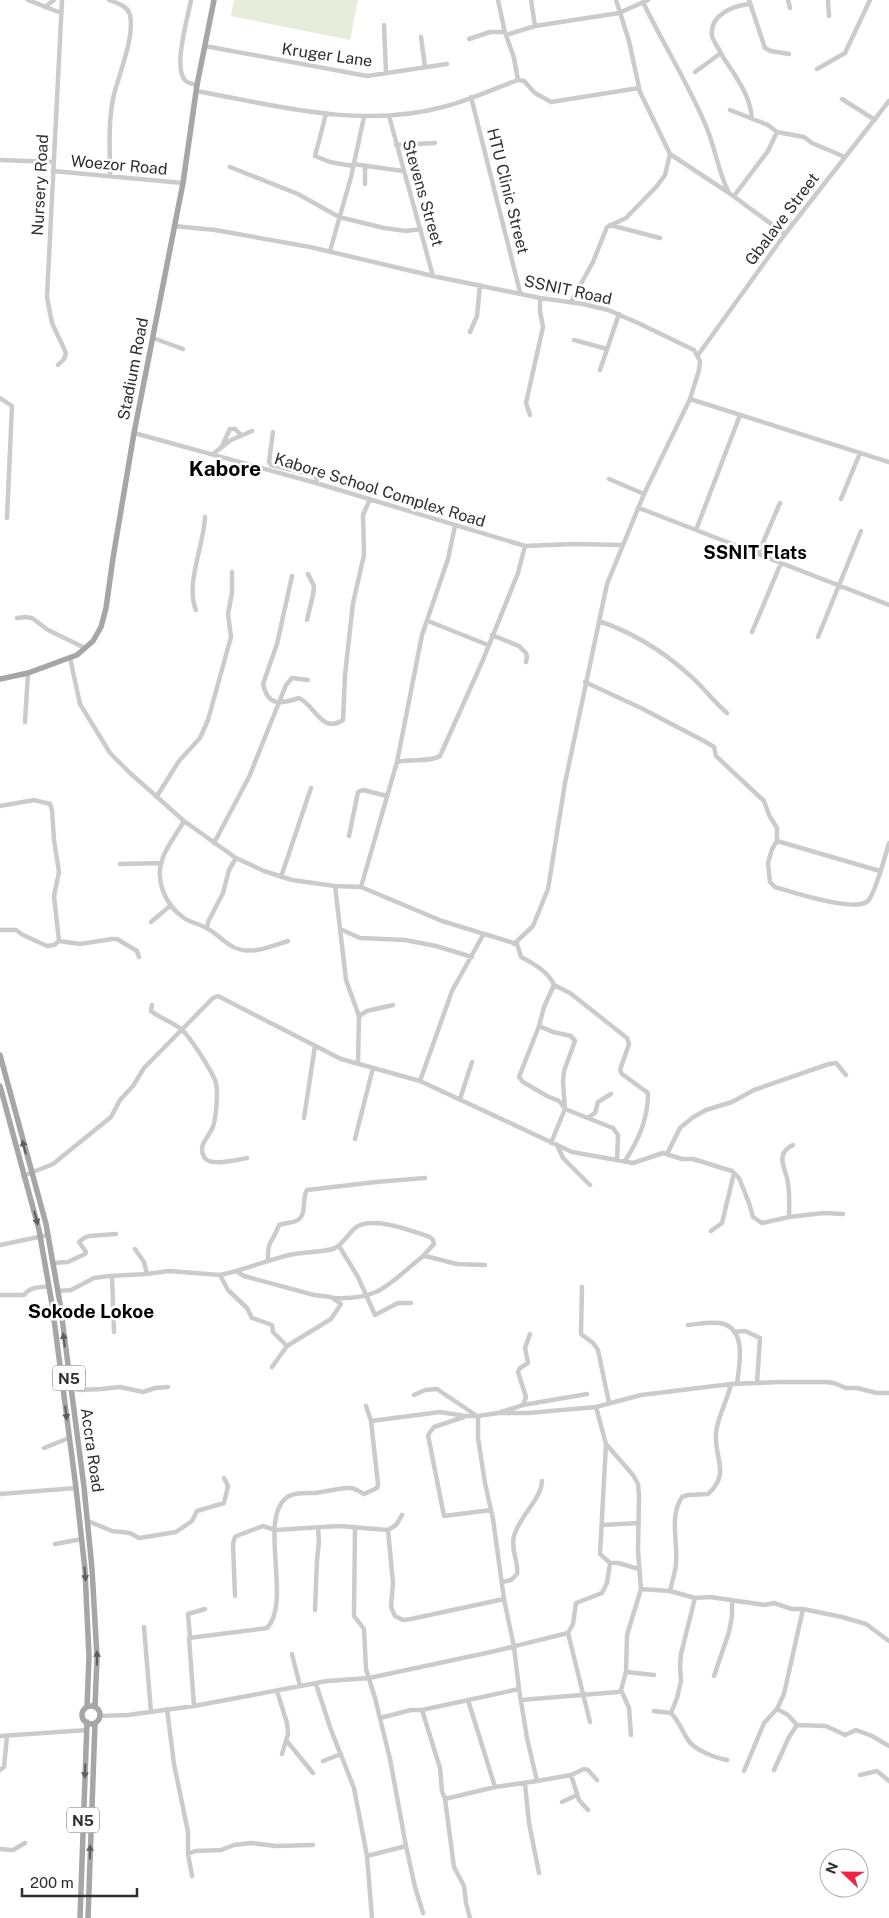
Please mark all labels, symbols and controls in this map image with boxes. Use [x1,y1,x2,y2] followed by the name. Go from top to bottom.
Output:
[280,39,374,71] street label: Kruger Lane
[483,126,533,256] street label: HTU Clinic Street
[28,134,52,236] street label: Nursery Road
[399,137,447,249] street label: Stevens Street
[70,151,168,179] street label: Woezor Road
[741,169,823,269] street label: Gbalave Street
[522,271,614,309] street label: SSNIT Road
[114,316,152,422] street label: Stadium Road
[272,449,488,531] street label: Kabore School Complex Road
[189,456,261,481] district label: Kabore
[703,542,807,563] district label: SSNIT Flats
[20,1140,28,1155] one-way arrow
[32,1211,40,1226] one-way arrow
[28,1300,154,1322] district label: Sokode Lokoe
[60,1332,68,1348] one-way arrow
[53,1366,85,1390] road number: N5
[62,1405,70,1421] one-way arrow
[77,1407,107,1493] street label: Accra Road
[81,1567,89,1583] one-way arrow
[93,1650,101,1666] one-way arrow
[81,1763,89,1779] one-way arrow
[67,1808,99,1832] road number: N5
[86,1844,94,1860] one-way arrow
[819,1848,869,1898] north arrow
[822,1860,841,1876] text: N
[22,1866,138,1898] scale bar
[30,1874,74,1891] text: 200 m

